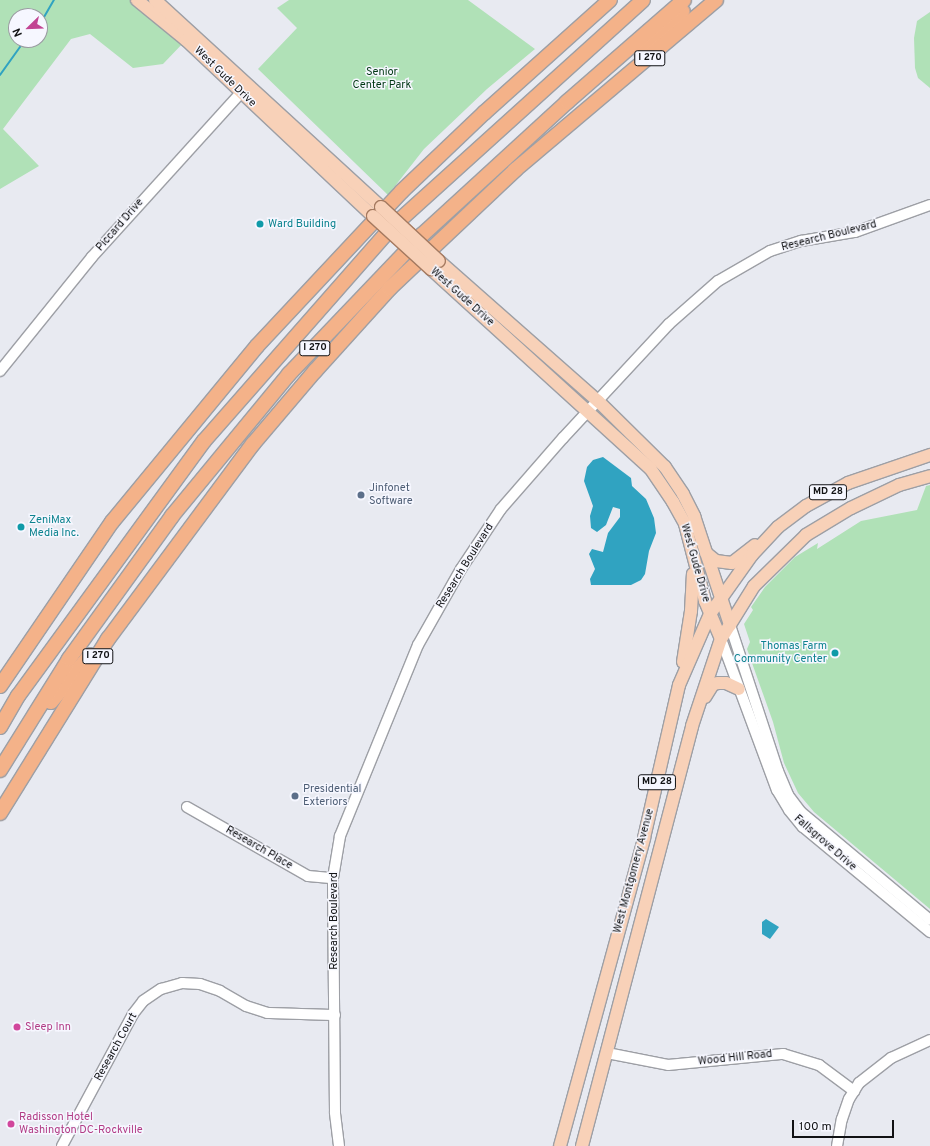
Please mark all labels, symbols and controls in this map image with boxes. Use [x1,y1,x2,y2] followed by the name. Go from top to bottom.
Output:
[8,8,48,48] north arrow
[10,26,26,39] text: N
[191,44,259,110] street label: West Gude Drive
[634,50,666,66] road number: I 270
[353,66,411,92] park label: Senior Center Park
[94,196,146,254] street label: Piccard Drive
[268,217,336,231] place label: Ward Building
[780,218,878,254] street label: Research Boulevard
[255,219,265,229] marker: Ward Building
[427,265,497,329] street label: West Gude Drive
[299,340,331,356] road number: I 270
[369,482,413,508] place label: Jinfonet Software
[808,484,848,500] road number: MD 28
[356,490,366,500] marker: Jinfonet Software
[29,514,79,540] place label: ZeniMax Media Inc.
[434,521,496,611] street label: Research Boulevard
[16,522,26,532] marker: ZeniMax Media Inc.
[677,522,713,604] street label: West Gude Drive
[734,640,827,666] place label: Thomas Farm Community Center
[82,648,114,664] road number: I 270
[830,648,840,658] marker: Thomas Farm Community Center
[637,774,677,790] road number: MD 28
[303,783,361,809] place label: Presidential Exteriors
[290,791,300,801] marker: Presidential Exteriors
[611,807,657,935] street label: West Montgomery Avenue
[791,812,859,874] street label: Fallsgrove Drive
[223,823,295,873] street label: Research Place
[327,872,341,970] street label: Research Boulevard
[92,1010,140,1084] street label: Research Court
[25,1020,71,1034] place label: Sleep Inn
[12,1022,22,1032] marker: Sleep Inn
[697,1048,773,1068] street label: Wood Hill Road
[19,1111,143,1137] place label: Radisson Hotel Washington DC-Rockville
[794,1112,896,1138] scale bar
[6,1119,16,1129] marker: Radisson Hotel Washington DC-Rockville
[799,1119,832,1135] text: 100 m

